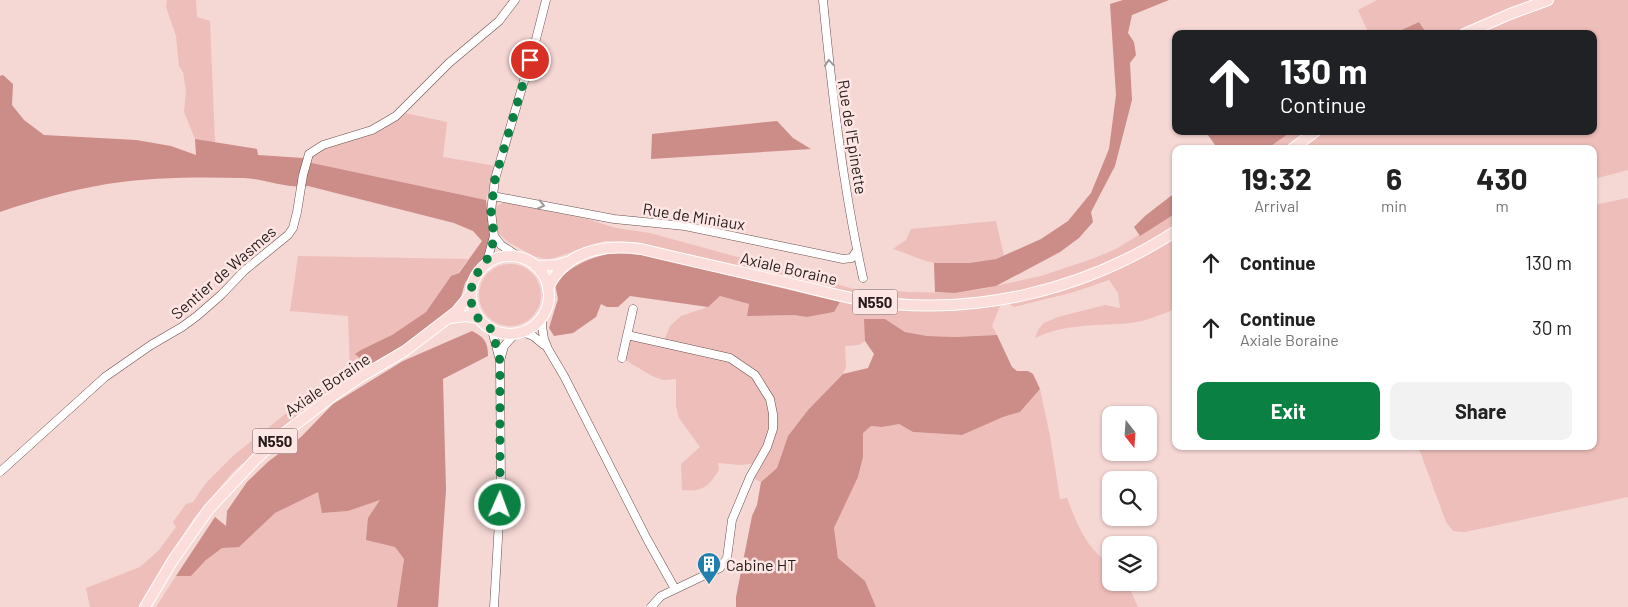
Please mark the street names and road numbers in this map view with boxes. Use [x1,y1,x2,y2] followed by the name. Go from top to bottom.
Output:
[835,78,871,196] street label: Rue de l'Epinette
[642,199,747,234] street label: Rue de Miniaux
[167,221,279,323] street label: Sentier de Wasmes
[739,248,839,288] street label: Axiale Boraine
[852,290,898,314] road number: N550
[281,348,373,420] street label: Axiale Boraine
[252,428,298,454] road number: N550

